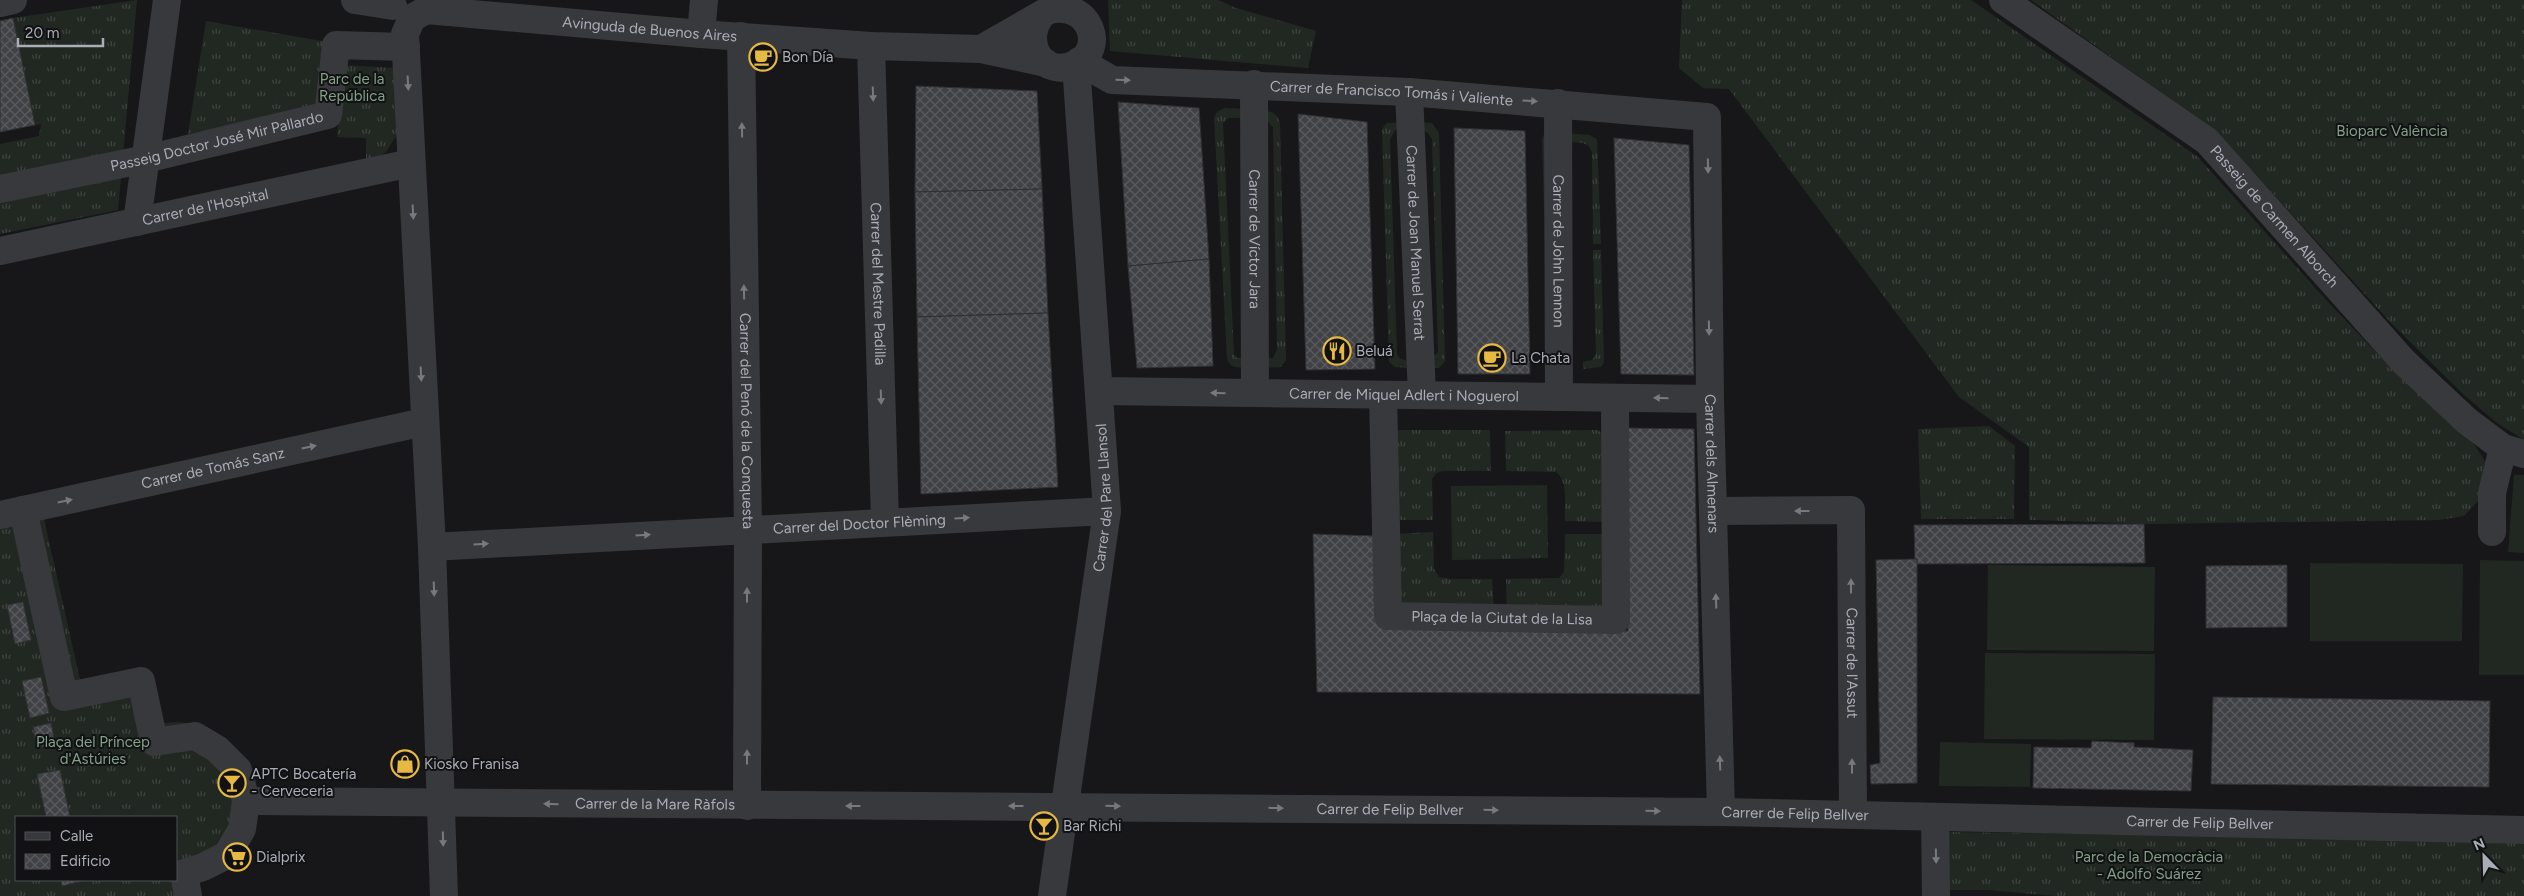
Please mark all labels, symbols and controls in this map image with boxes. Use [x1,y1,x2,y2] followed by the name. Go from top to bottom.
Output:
[562,13,738,46] street label: Avinguda de Buenos Aires
[18,15,102,47] scale bar
[25,24,59,42] text: 20 m
[748,42,778,72] cafe icon: Bon Día
[782,48,833,66] place label: Bon Día
[319,70,385,105] park label: Parc de la República
[404,75,412,91] one-way arrow
[1115,76,1131,84] one-way arrow
[1270,77,1514,110] street label: Carrer de Francisco Tomás i Valiente
[869,87,877,103] one-way arrow
[1522,98,1538,106] one-way arrow
[109,107,325,175] street label: Passeig Doctor José Mir Pallardo
[738,121,746,137] one-way arrow
[2336,122,2448,140] park label: Bioparc València
[2206,142,2342,291] street label: Passeig de Carmen Alborch
[1402,145,1429,341] street label: Carrer de Joan Manuel Serrat
[1704,158,1712,174] one-way arrow
[1245,169,1264,309] street label: Carrer de Víctor Jara
[1549,174,1568,328] street label: Carrer de John Lennon
[141,185,270,229] street label: Carrer de l'Hospital
[867,202,889,366] street label: Carrer del Mestre Padilla
[410,204,418,220] one-way arrow
[740,284,748,300] one-way arrow
[736,313,757,529] street label: Carrer del Penó de la Conquesta
[1705,320,1713,336] one-way arrow
[1322,336,1352,366] restaurant icon: Beluá
[1356,342,1393,360] place label: Beluá
[1477,343,1507,373] cafe icon: La Chata
[1511,349,1570,367] place label: La Chata
[418,367,426,383] one-way arrow
[1289,384,1519,405] street label: Carrer de Miquel Adlert i Noguerol
[878,389,886,405] one-way arrow
[1210,389,1226,397] one-way arrow
[1653,394,1669,402] one-way arrow
[1701,394,1723,533] street label: Carrer dels Almenars
[1089,423,1116,573] street label: Carrer del Pare Llansol
[301,443,316,451] one-way arrow
[140,444,286,493] street label: Carrer de Tomás Sanz
[57,497,72,505] one-way arrow
[1794,507,1810,515] one-way arrow
[772,511,946,538] street label: Carrer del Doctor Flèming
[955,513,971,521] one-way arrow
[635,531,651,539] one-way arrow
[473,539,489,547] one-way arrow
[1847,578,1855,594] one-way arrow
[430,581,438,597] one-way arrow
[743,586,751,602] one-way arrow
[1712,592,1720,608] one-way arrow
[1411,607,1593,629] street label: Plaça de la Ciutat de la Lisa
[1843,607,1861,719] street label: Carrer de l'Assut
[36,733,150,768] park label: Plaça del Príncep d'Astúries
[390,749,420,779] shop icon: Kiosko Franisa
[743,749,751,765] one-way arrow
[424,755,519,773] place label: Kiosko Franisa
[1716,755,1724,771] one-way arrow
[1848,758,1856,774] one-way arrow
[251,765,356,800] place label: APTC Bocatería - Cerveceria
[217,768,247,798] bar icon: APTC Bocatería - Cerveceria
[575,794,735,814] street label: Carrer de la Mare Ràfols
[543,799,559,807] one-way arrow
[1316,800,1464,819] street label: Carrer de Felip Bellver
[845,802,861,810] one-way arrow
[1008,802,1024,810] one-way arrow
[1106,802,1122,810] one-way arrow
[1721,803,1869,824] street label: Carrer de Felip Bellver
[1268,804,1284,812] one-way arrow
[1483,806,1499,814] one-way arrow
[1646,807,1662,815] one-way arrow
[1029,811,1059,841] bar icon: Bar Richi
[2126,812,2273,833] street label: Carrer de Felip Bellver
[15,816,178,881] legend
[1063,817,1121,835] place label: Bar Richi
[60,827,93,845] text: Calle
[439,831,447,847] one-way arrow
[2459,831,2509,881] north arrow
[2471,835,2487,854] text: N
[222,842,252,872] supermarket icon: Dialprix
[256,848,305,866] place label: Dialprix
[2075,848,2223,883] park label: Parc de la Democràcia - Adolfo Suárez
[1932,849,1940,865] one-way arrow
[60,852,111,870] text: Edificio

